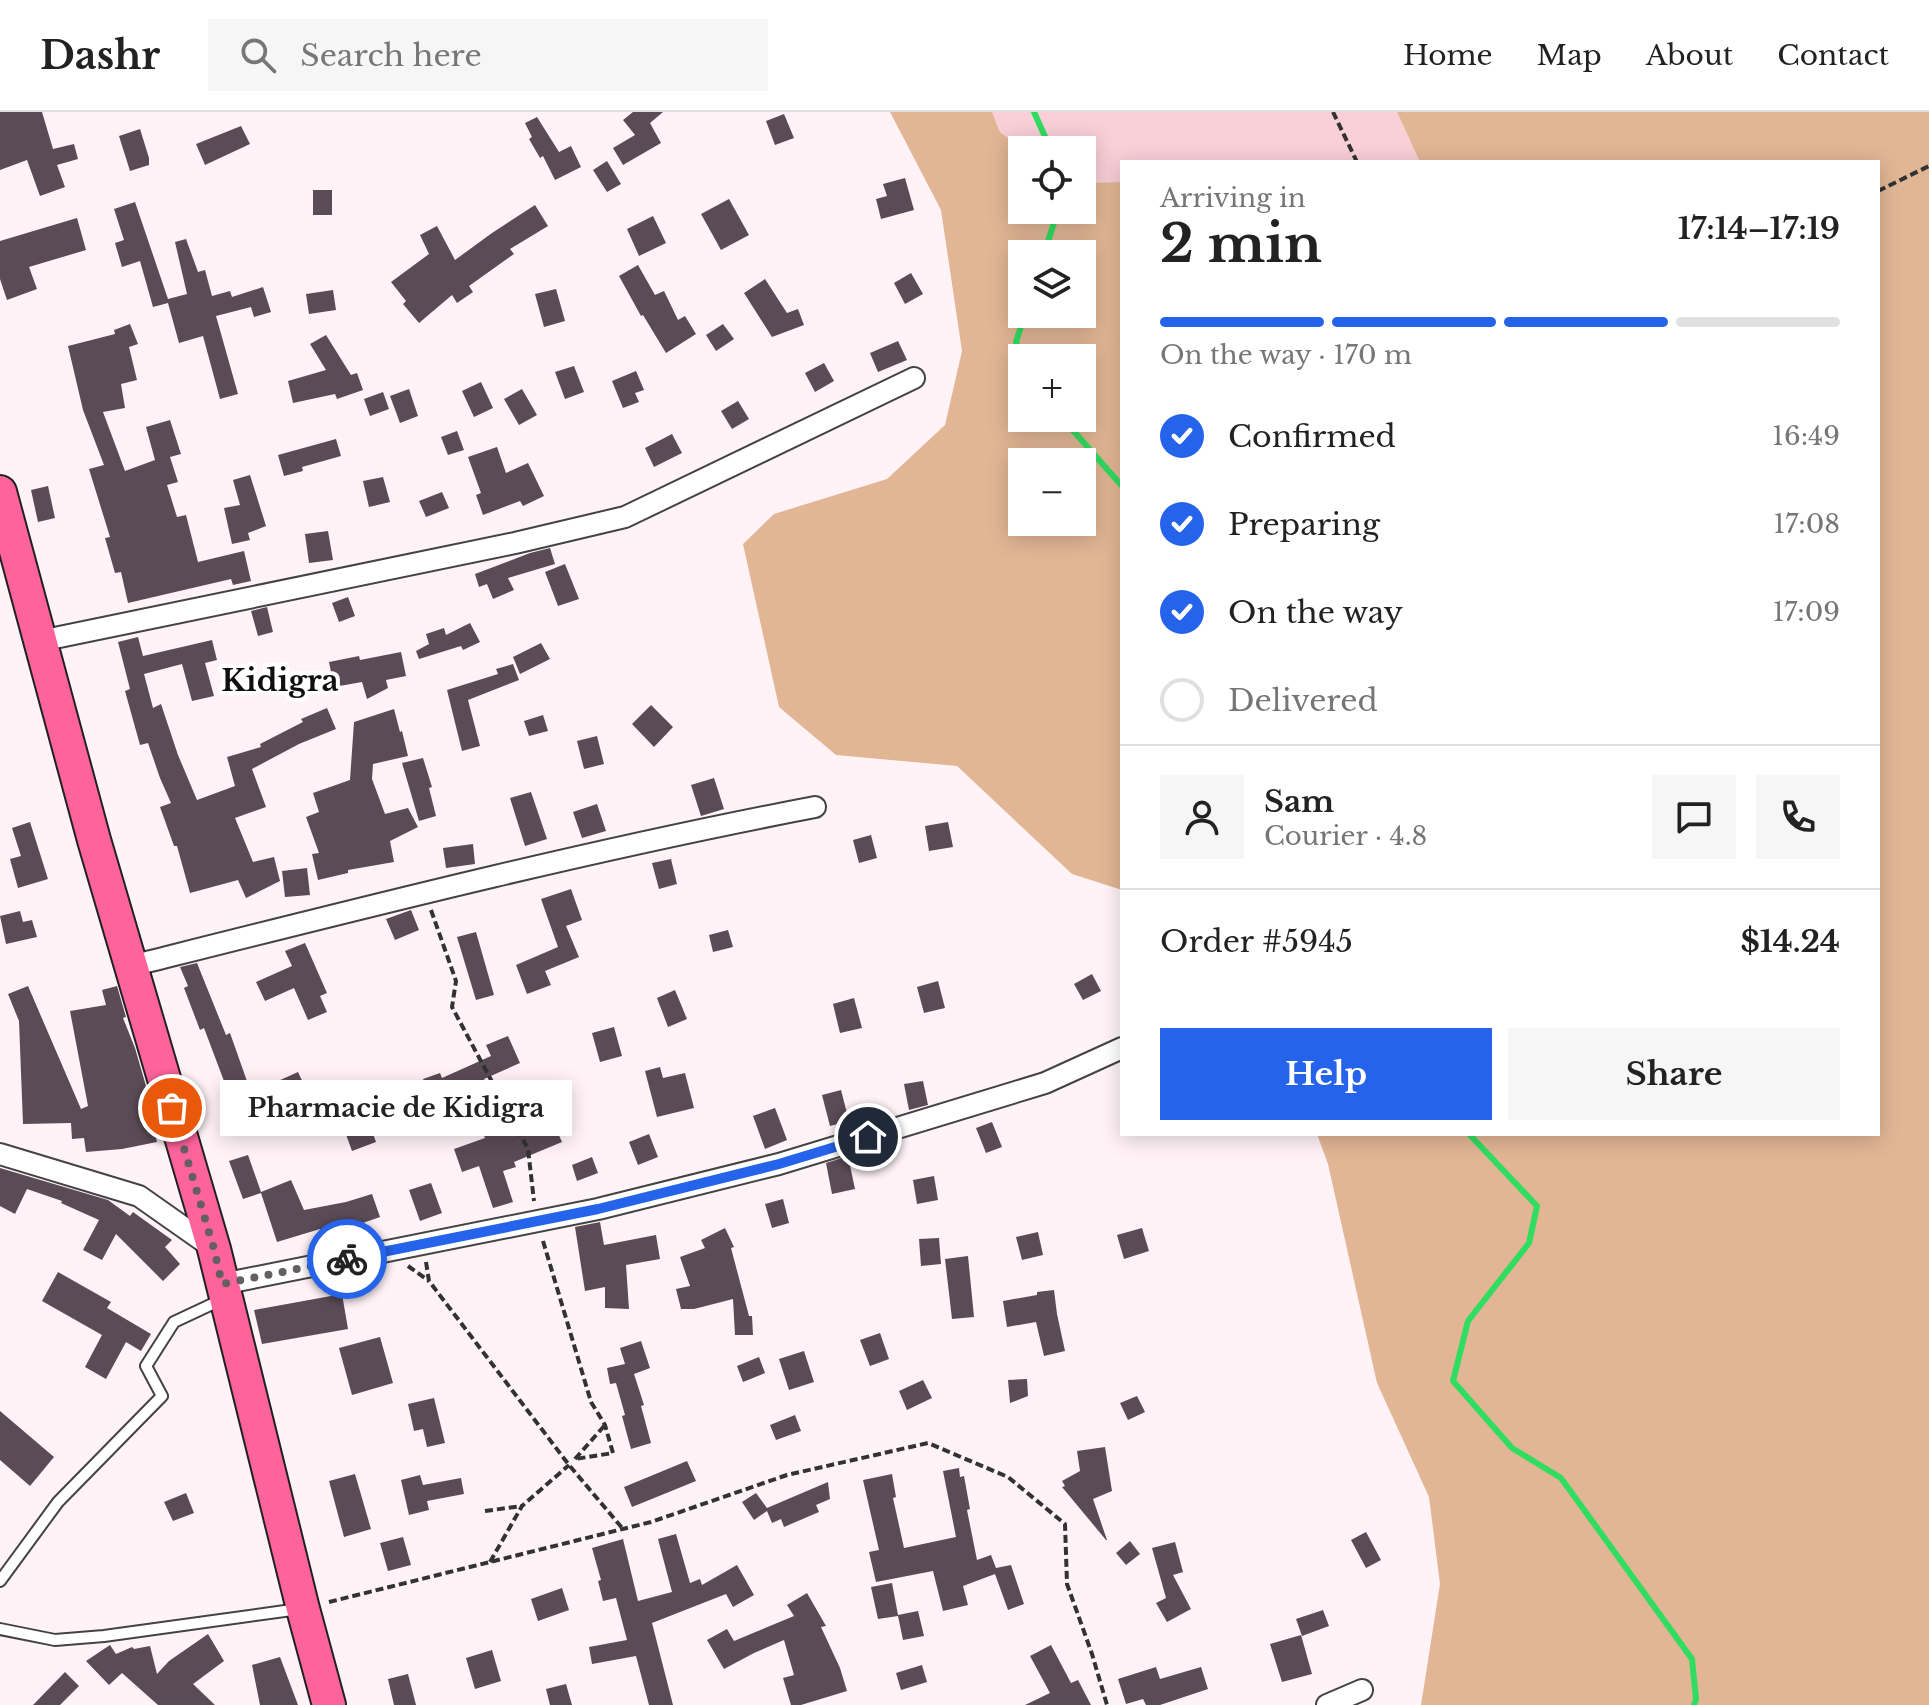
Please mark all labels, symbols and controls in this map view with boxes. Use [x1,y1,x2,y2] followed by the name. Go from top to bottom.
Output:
[208,19,768,91] search box
[40,32,160,79] text: Dashr
[236,33,280,77] icon: search
[300,37,482,74] text: Search here
[1403,38,1493,73] text: Home
[1537,38,1602,73] text: Map
[1646,38,1733,73] text: About
[1777,38,1889,73] text: Contact
[1008,136,1096,536] map controls
[1008,136,1096,224] button: locate
[1160,182,1306,214] text: Arriving in
[1678,210,1840,247] text: 17:14–17:19
[1160,212,1322,276] text: 2 min
[1008,240,1096,328] button: layers
[1160,339,1412,371] text: On the way · 170 m
[1008,344,1096,432] button: +
[1160,414,1204,458] icon: check
[1228,418,1396,455] text: Confirmed
[1772,420,1840,452] text: 16:49
[1008,448,1096,536] button: −
[1160,502,1204,546] icon: check
[1228,506,1380,543] text: Preparing
[1774,508,1840,540] text: 17:08
[1160,590,1204,634] icon: check
[1228,594,1403,631] text: On the way
[1773,596,1840,628] text: 17:09
[221,662,339,699] district label: Kidigra
[1228,682,1378,719] text: Delivered
[1160,775,1244,859] button: person
[1652,775,1736,859] button: chat
[1756,775,1840,859] button: phone
[1264,783,1334,820] text: Sam
[1264,820,1427,852] text: Courier · 4.8
[1160,923,1353,960] text: Order #5945
[1740,923,1840,960] text: $14.24
[1160,1028,1492,1120] button: Help
[1508,1028,1840,1120] button: Share
[138,1074,206,1142] pin
[220,1080,572,1136] callout: Pharmacie de Kidigra
[150,1086,194,1130] icon: bag
[247,1092,545,1124] text: Pharmacie de Kidigra
[834,1103,902,1171] pin
[846,1115,890,1159] icon: home
[307,1219,387,1299] courier
[325,1237,369,1281] icon: bike

